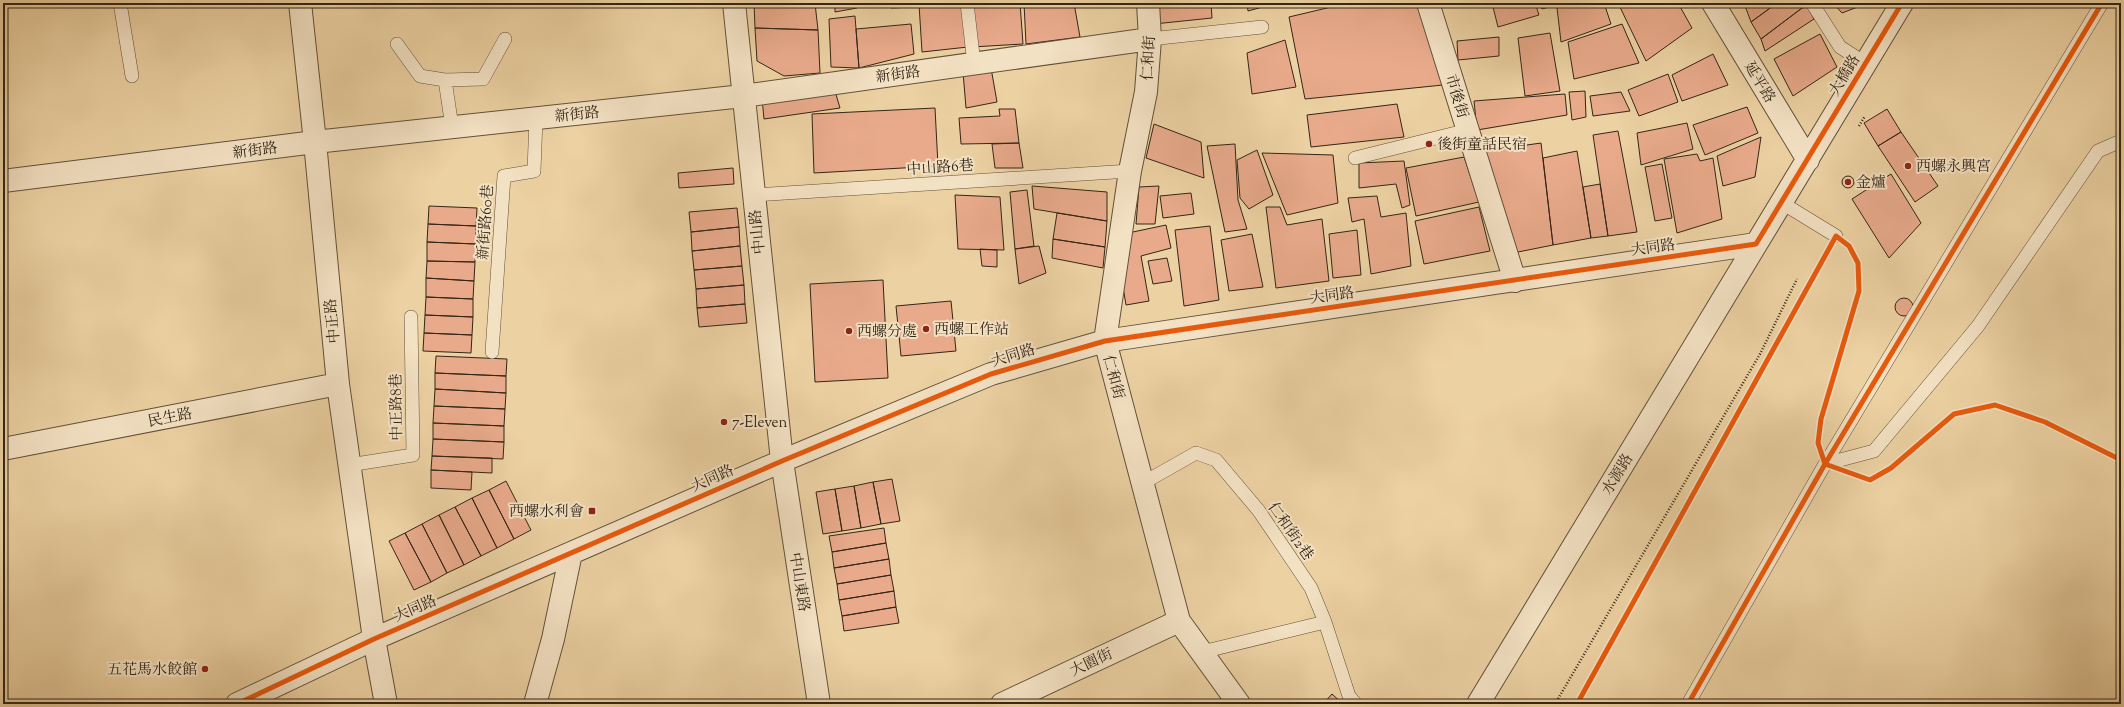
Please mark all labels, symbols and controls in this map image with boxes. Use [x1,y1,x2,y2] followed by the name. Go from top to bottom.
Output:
[1138,35,1161,81] street label: 仁和街
[1825,51,1866,100] street label: 大橋路
[1738,58,1779,107] street label: 延平路
[874,62,922,89] street label: 新街路
[1439,72,1472,121] street label: 市後街
[554,103,601,128] street label: 新街路
[1437,135,1527,156] place label: 後街童話民宿
[232,138,279,165] street label: 新街路
[1424,139,1434,149] marker: 後街童話民宿
[906,156,974,181] street label: 中山路6巷
[1916,157,1991,178] place label: 西螺永興宮
[1903,161,1913,171] marker: 西螺永興宮
[1856,173,1886,194] place label: 金爐
[1843,177,1853,187] marker: 金爐
[473,184,500,260] street label: 新街路60巷
[746,208,771,255] street label: 中山路
[1629,235,1677,262] street label: 大同路
[1308,283,1356,310] street label: 大同路
[321,298,346,344] street label: 中正路
[934,320,1009,341] place label: 西螺工作站
[857,322,917,343] place label: 西螺分處
[921,324,931,334] marker: 西螺工作站
[844,326,854,336] marker: 西螺分處
[989,340,1038,373] street label: 大同路
[1097,353,1129,402] street label: 仁和街
[386,373,409,441] street label: 中正路8巷
[146,404,194,433] street label: 民生路
[732,413,788,434] place label: 7-Eleven
[719,417,729,427] marker: 7-Eleven
[1598,450,1639,499] street label: 水源路
[688,461,737,498] street label: 大同路
[1262,498,1318,565] street label: 仁和街2巷
[509,502,584,523] place label: 西螺水利會
[587,506,597,516] marker: 西螺水利會
[783,551,814,614] street label: 中山東路
[391,591,440,628] street label: 大同路
[1067,644,1116,682] street label: 大園街
[107,660,197,681] place label: 五花馬水餃館
[200,664,210,674] marker: 五花馬水餃館

